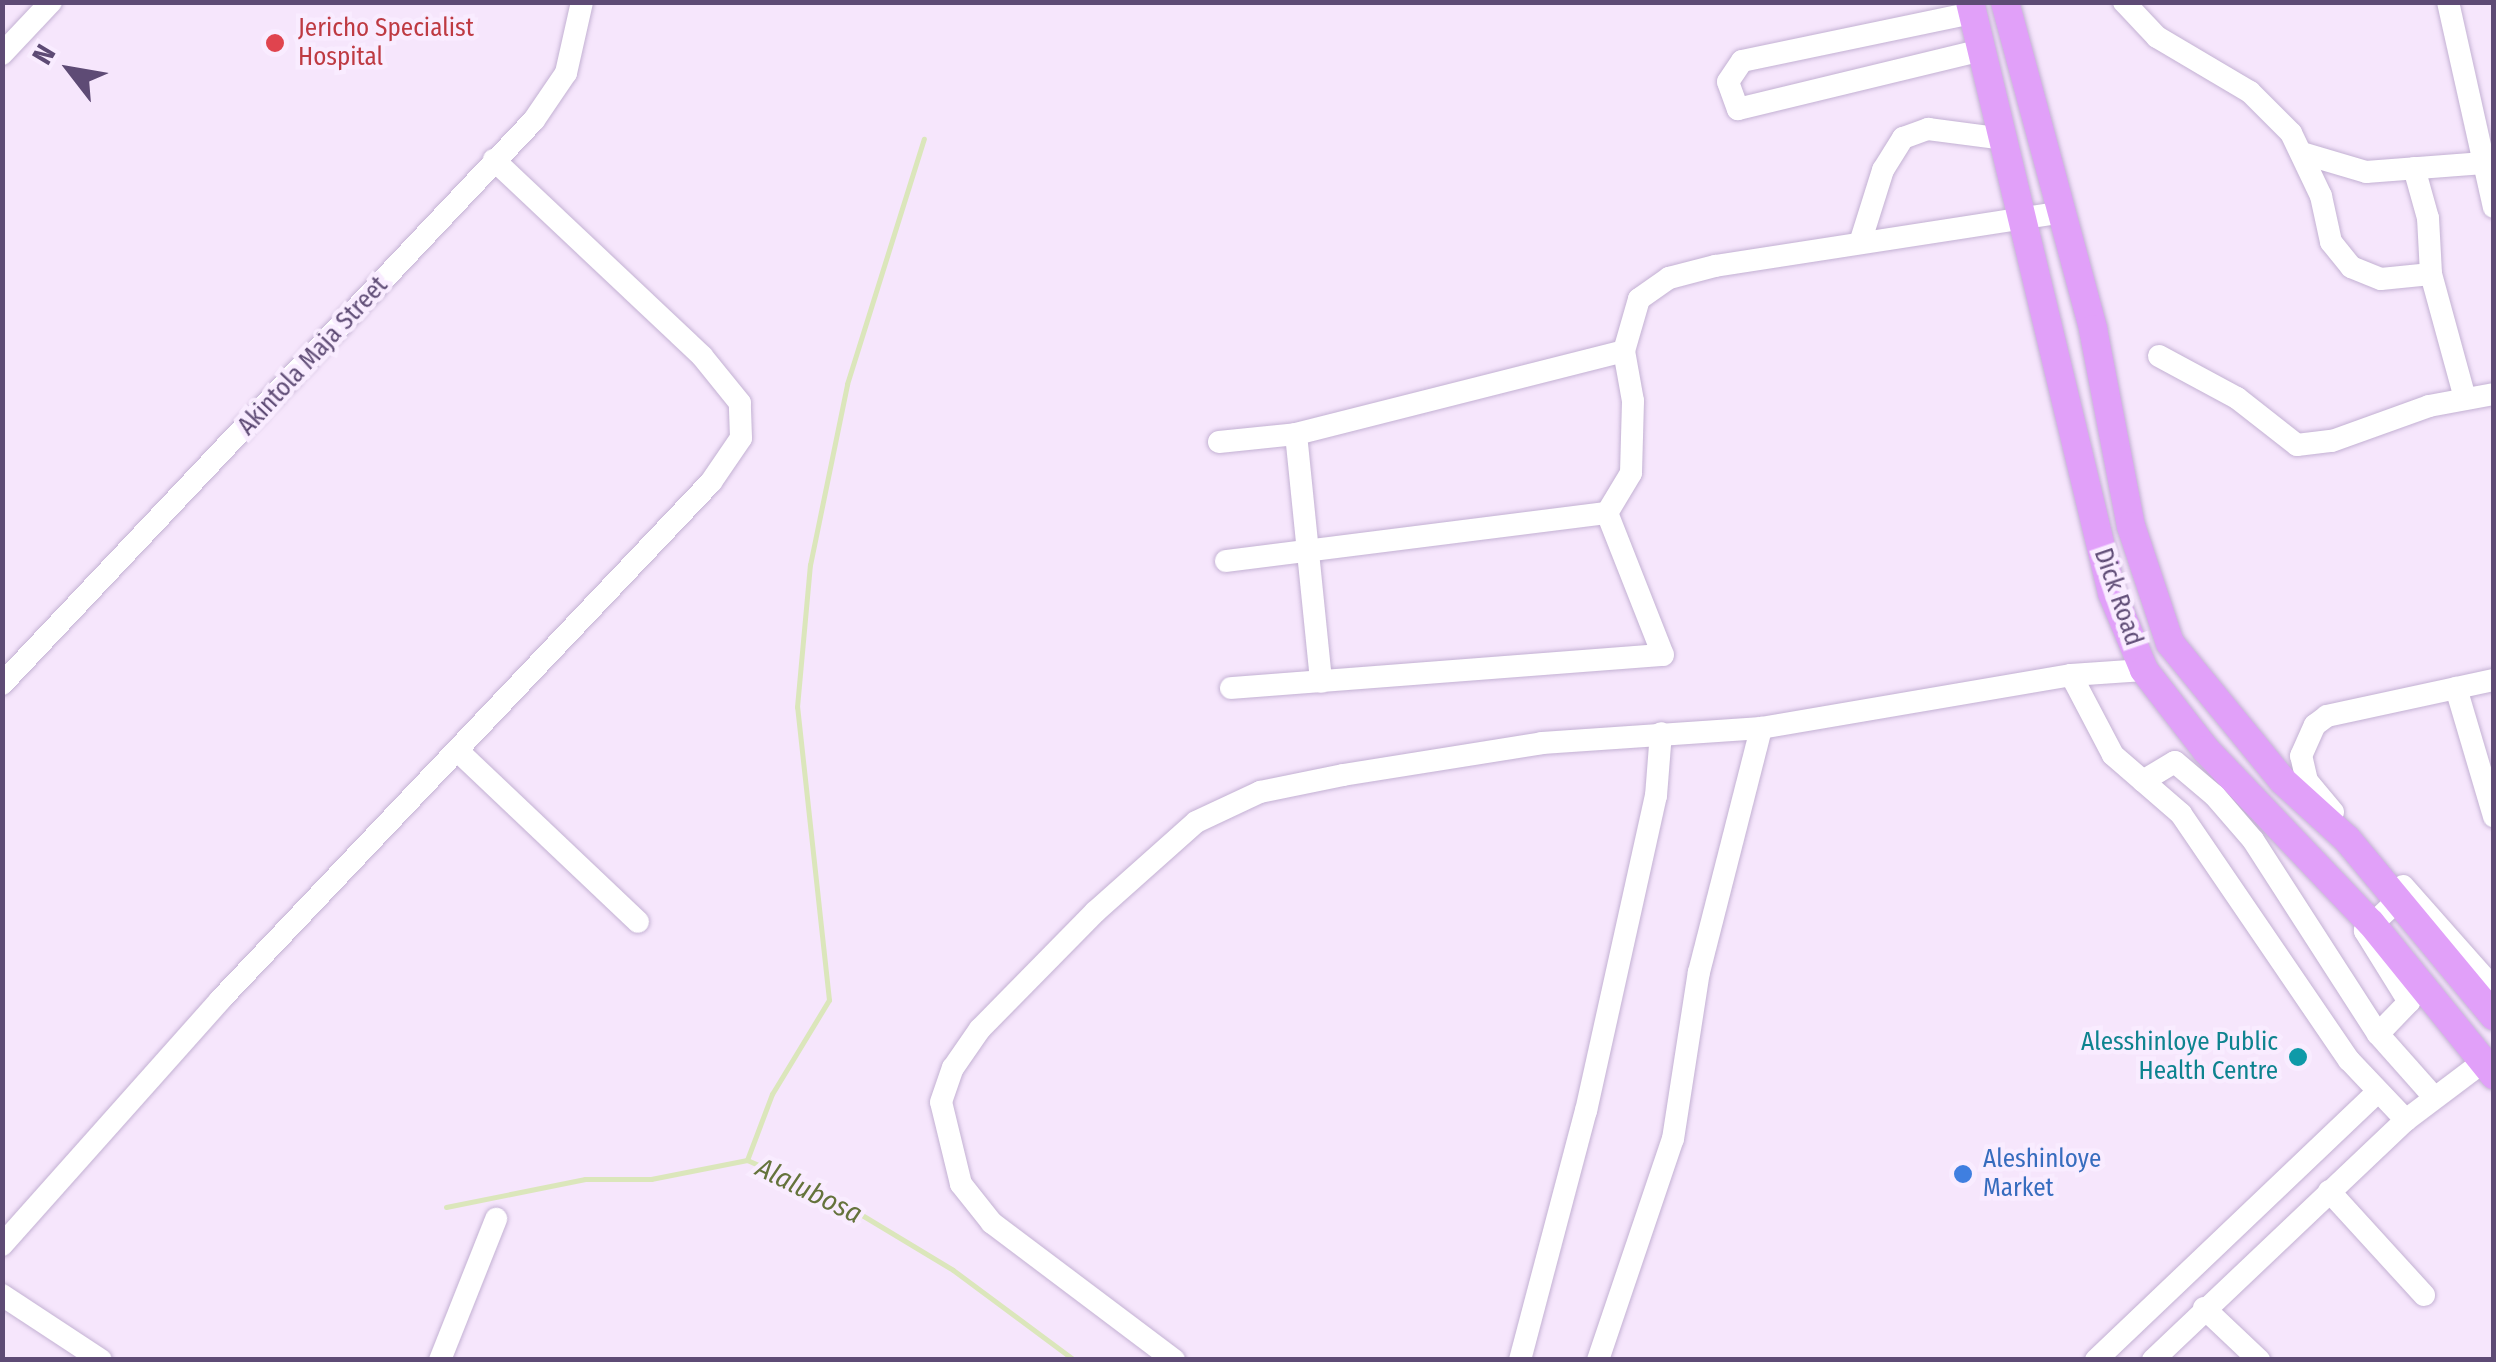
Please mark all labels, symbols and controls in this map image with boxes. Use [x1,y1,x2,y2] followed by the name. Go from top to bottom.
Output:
[298,14,474,73] place label: Jericho Specialist Hospital
[20,20,120,120] north arrow
[262,30,288,56] marker: Jericho Specialist Hospital
[25,39,62,70] text: N
[232,271,394,441] street label: Akintola Maja Street
[2087,544,2149,650] street label: Dick Road
[2081,1028,2278,1087] place label: Alesshinloye Public Health Centre
[2287,1046,2309,1068] marker: Alesshinloye Public Health Centre
[1983,1145,2101,1204] place label: Aleshinloye Market
[750,1151,868,1231] water label: Alalubosa
[1952,1163,1974,1185] marker: Aleshinloye Market

